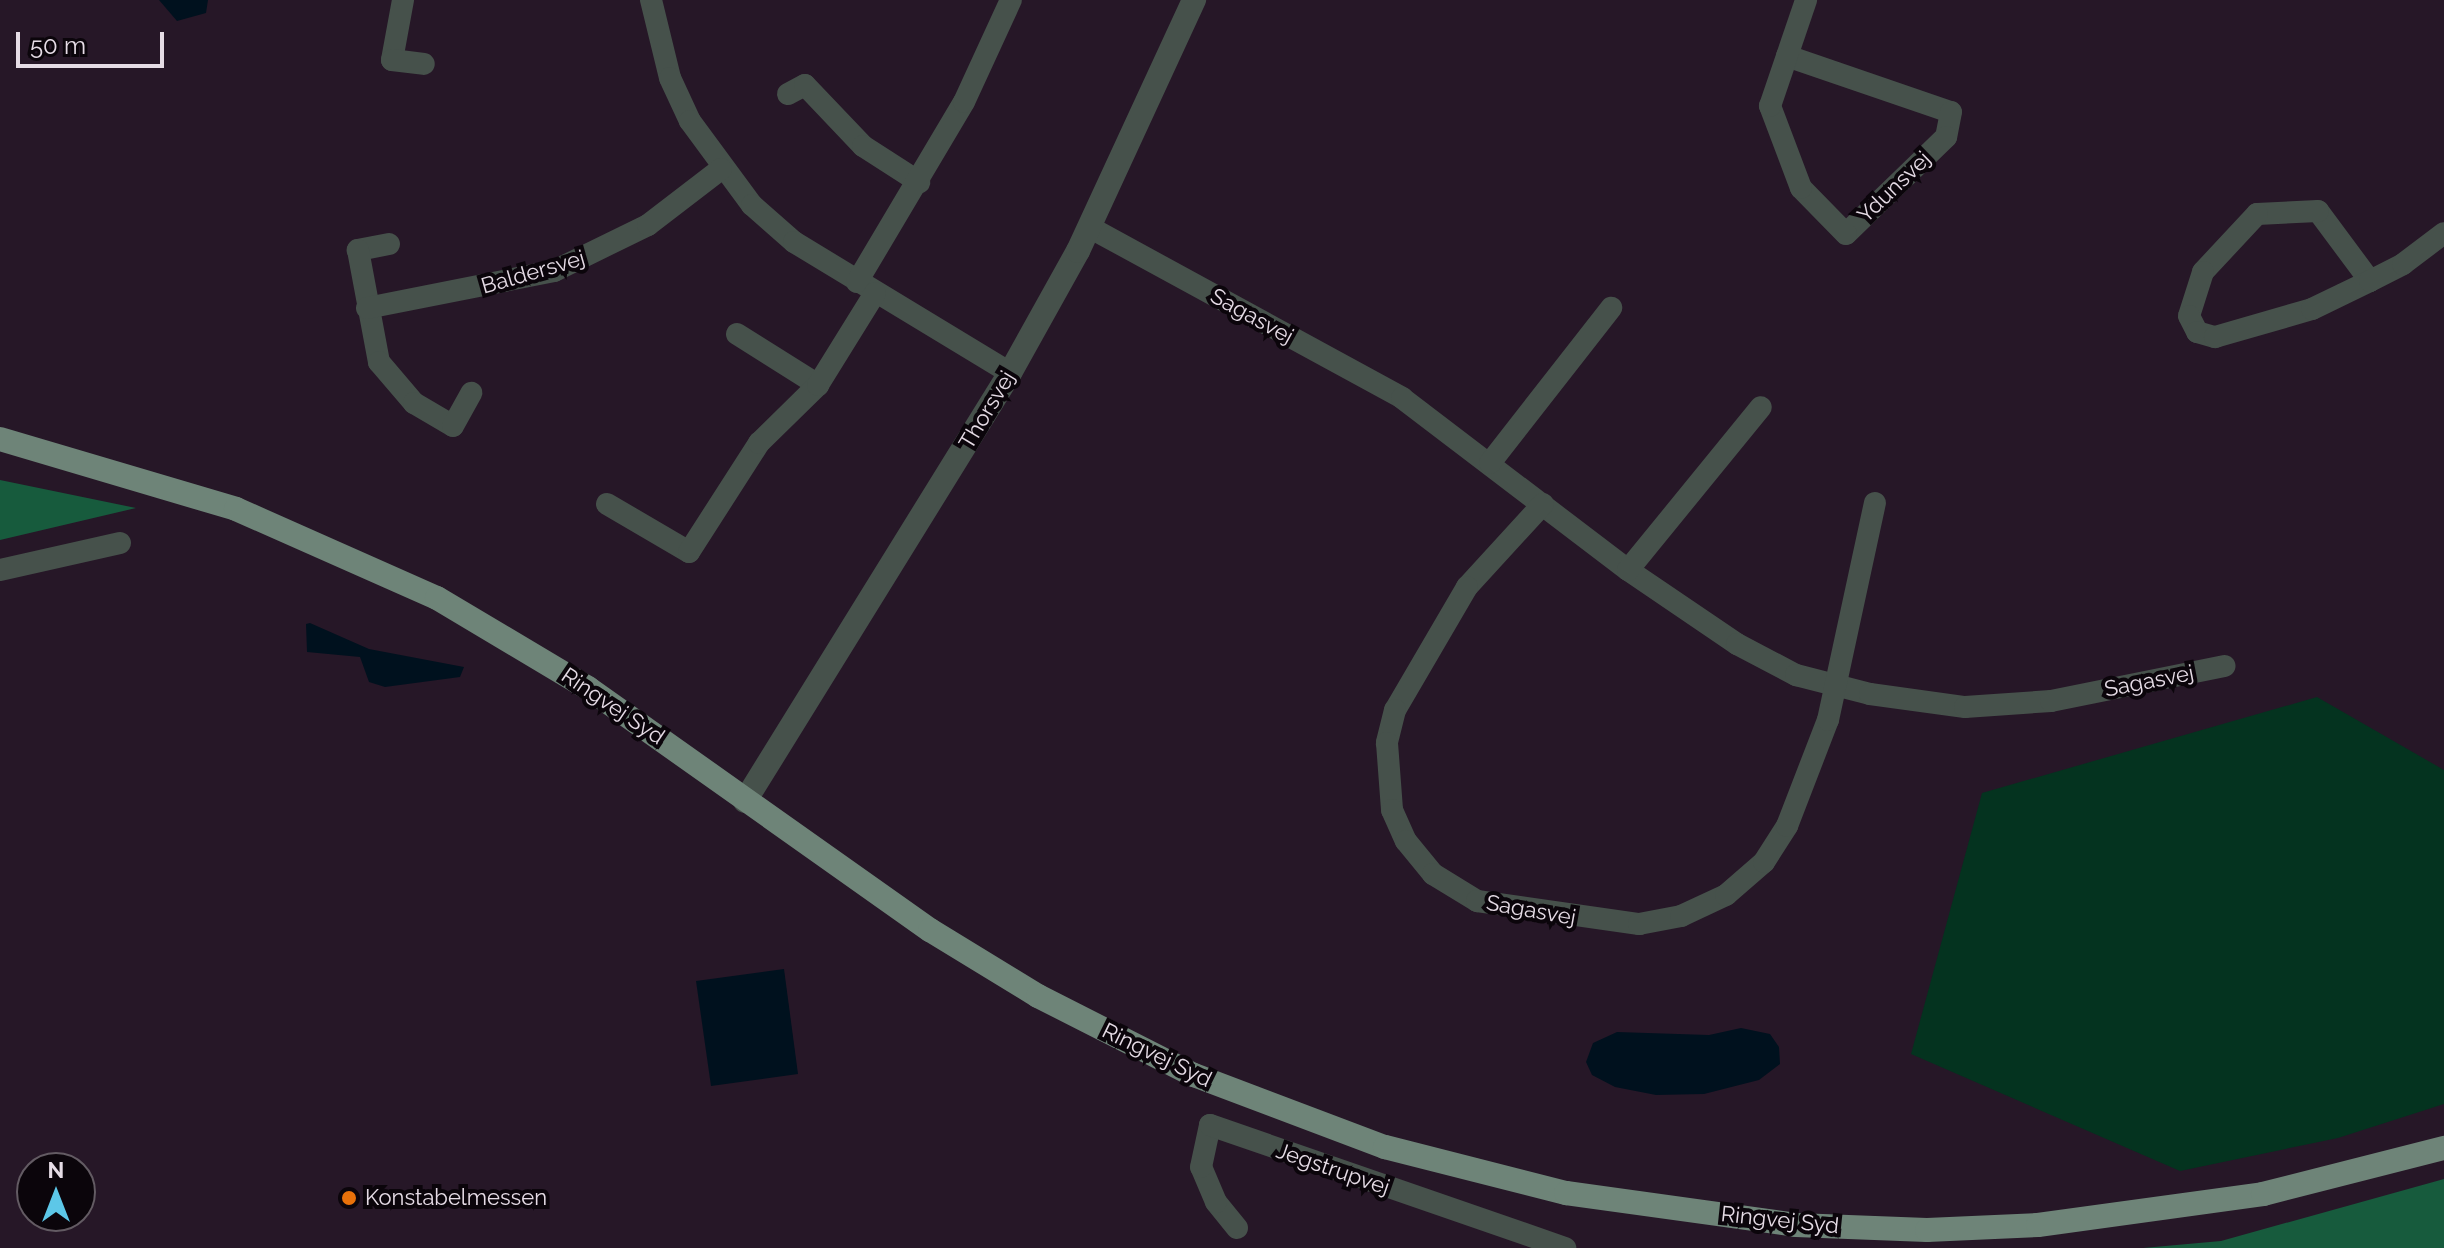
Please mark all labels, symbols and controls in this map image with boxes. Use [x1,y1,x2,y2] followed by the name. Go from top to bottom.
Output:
[20,16,168,66] scale bar
[30,31,86,60] text: 50 m
[1852,146,1936,228] street label: Ydunsvej
[478,245,588,299] street label: Baldersvej
[1206,283,1298,349] street label: Sagasvej
[953,366,1021,454] street label: Thorsvej
[2102,659,2196,703] street label: Sagasvej
[557,662,669,750] street label: Ringvej Syd
[1484,889,1578,931] street label: Sagasvej
[1098,1017,1216,1093] street label: Ringvej Syd
[1273,1137,1393,1201] street label: Jegstrupvej
[16,1152,96,1232] north arrow
[48,1157,64,1183] text: N
[365,1185,547,1211] place label: Konstabelmessen
[340,1189,358,1207] marker: Konstabelmessen
[1720,1201,1840,1239] street label: Ringvej Syd

